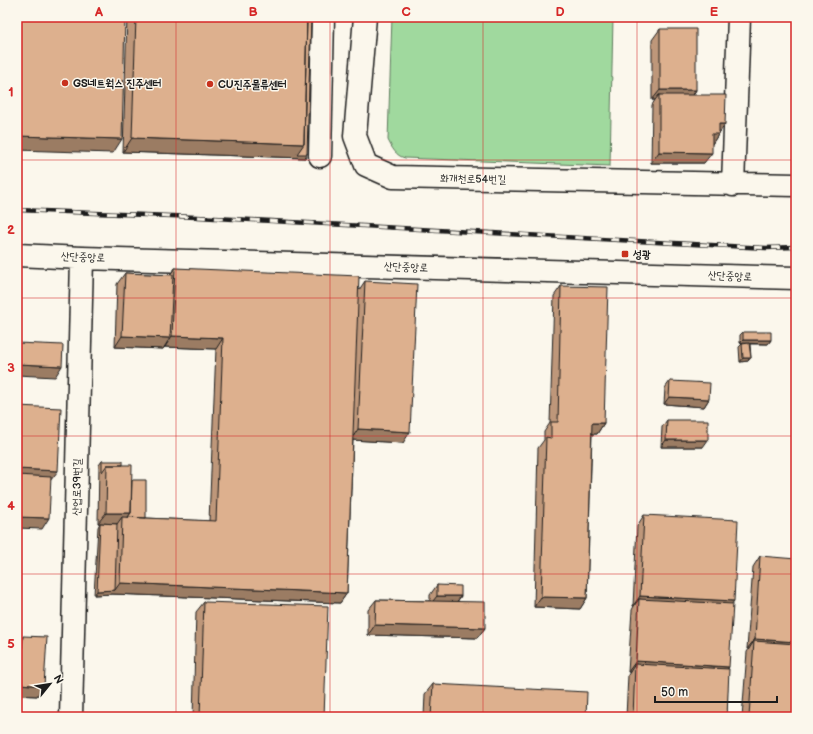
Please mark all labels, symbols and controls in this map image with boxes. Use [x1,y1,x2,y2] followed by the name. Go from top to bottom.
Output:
[94,4,103,20] text: A
[248,4,258,20] text: B
[401,4,411,20] text: C
[555,4,565,20] text: D
[710,4,719,20] text: E
[73,77,162,90] place label: GS네트웍스 진주센터
[60,78,70,88] marker: GS네트웍스 진주센터
[218,78,287,91] place label: CU진주물류센터
[205,79,215,89] marker: CU진주물류센터
[8,84,14,100] text: 1
[440,172,506,186] street label: 화개천로54번길
[7,222,15,238] text: 2
[633,248,651,261] place label: 성광
[620,249,630,259] marker: 성광
[61,250,105,264] street label: 산단중앙로
[384,260,428,274] street label: 산단중앙로
[708,269,752,283] street label: 산단중앙로
[7,360,15,376] text: 3
[70,458,84,516] street label: 산업로39번길
[7,498,15,514] text: 4
[7,636,15,652] text: 5
[30,664,70,704] north arrow
[51,672,66,686] text: N
[655,678,777,704] scale bar
[661,685,688,700] text: 50 m

